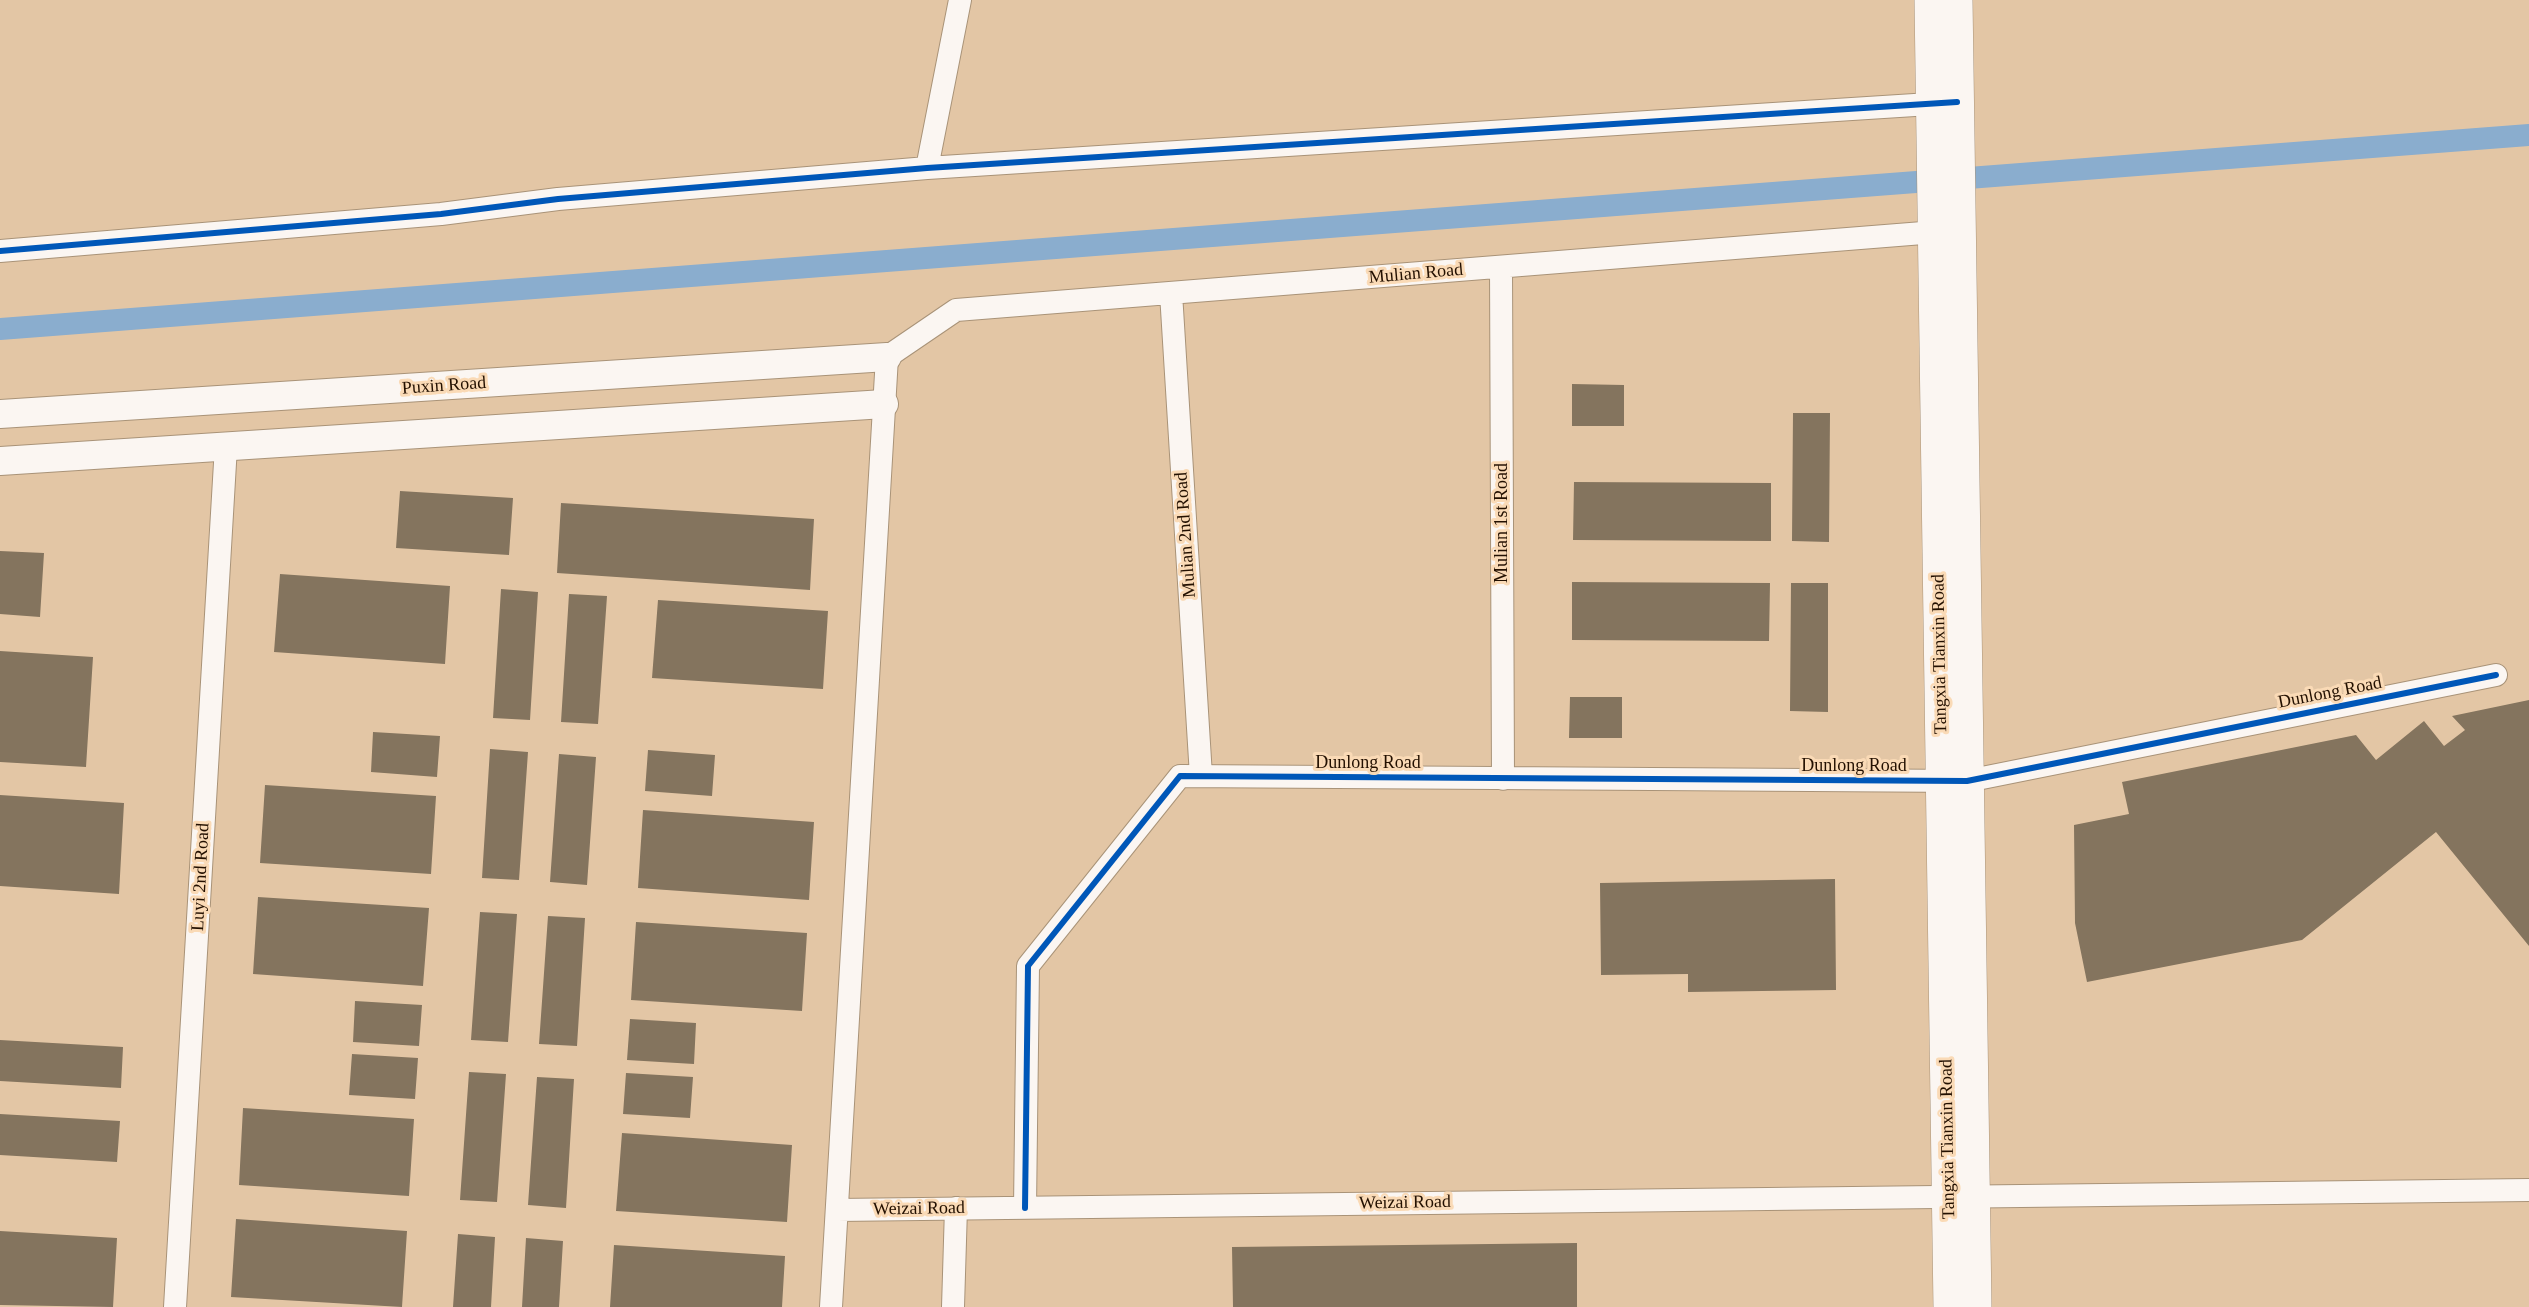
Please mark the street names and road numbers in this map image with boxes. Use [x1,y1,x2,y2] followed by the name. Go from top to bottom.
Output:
[1363,259,1469,289] street label: Mulian Road
[396,372,492,400] street label: Puxin Road
[1491,457,1513,589] street label: Mulian 1st Road
[1170,464,1202,606] street label: Mulian 2nd Road
[1928,565,1952,743] street label: Tangxia Tianxin Road
[2270,671,2390,715] street label: Dunlong Road
[1309,752,1427,774] street label: Dunlong Road
[1795,755,1913,777] street label: Dunlong Road
[187,818,215,936] street label: Luyi 2nd Road
[1936,1050,1960,1228] street label: Tangxia Tianxin Road
[1354,1191,1456,1215] street label: Weizai Road
[868,1197,970,1221] street label: Weizai Road

